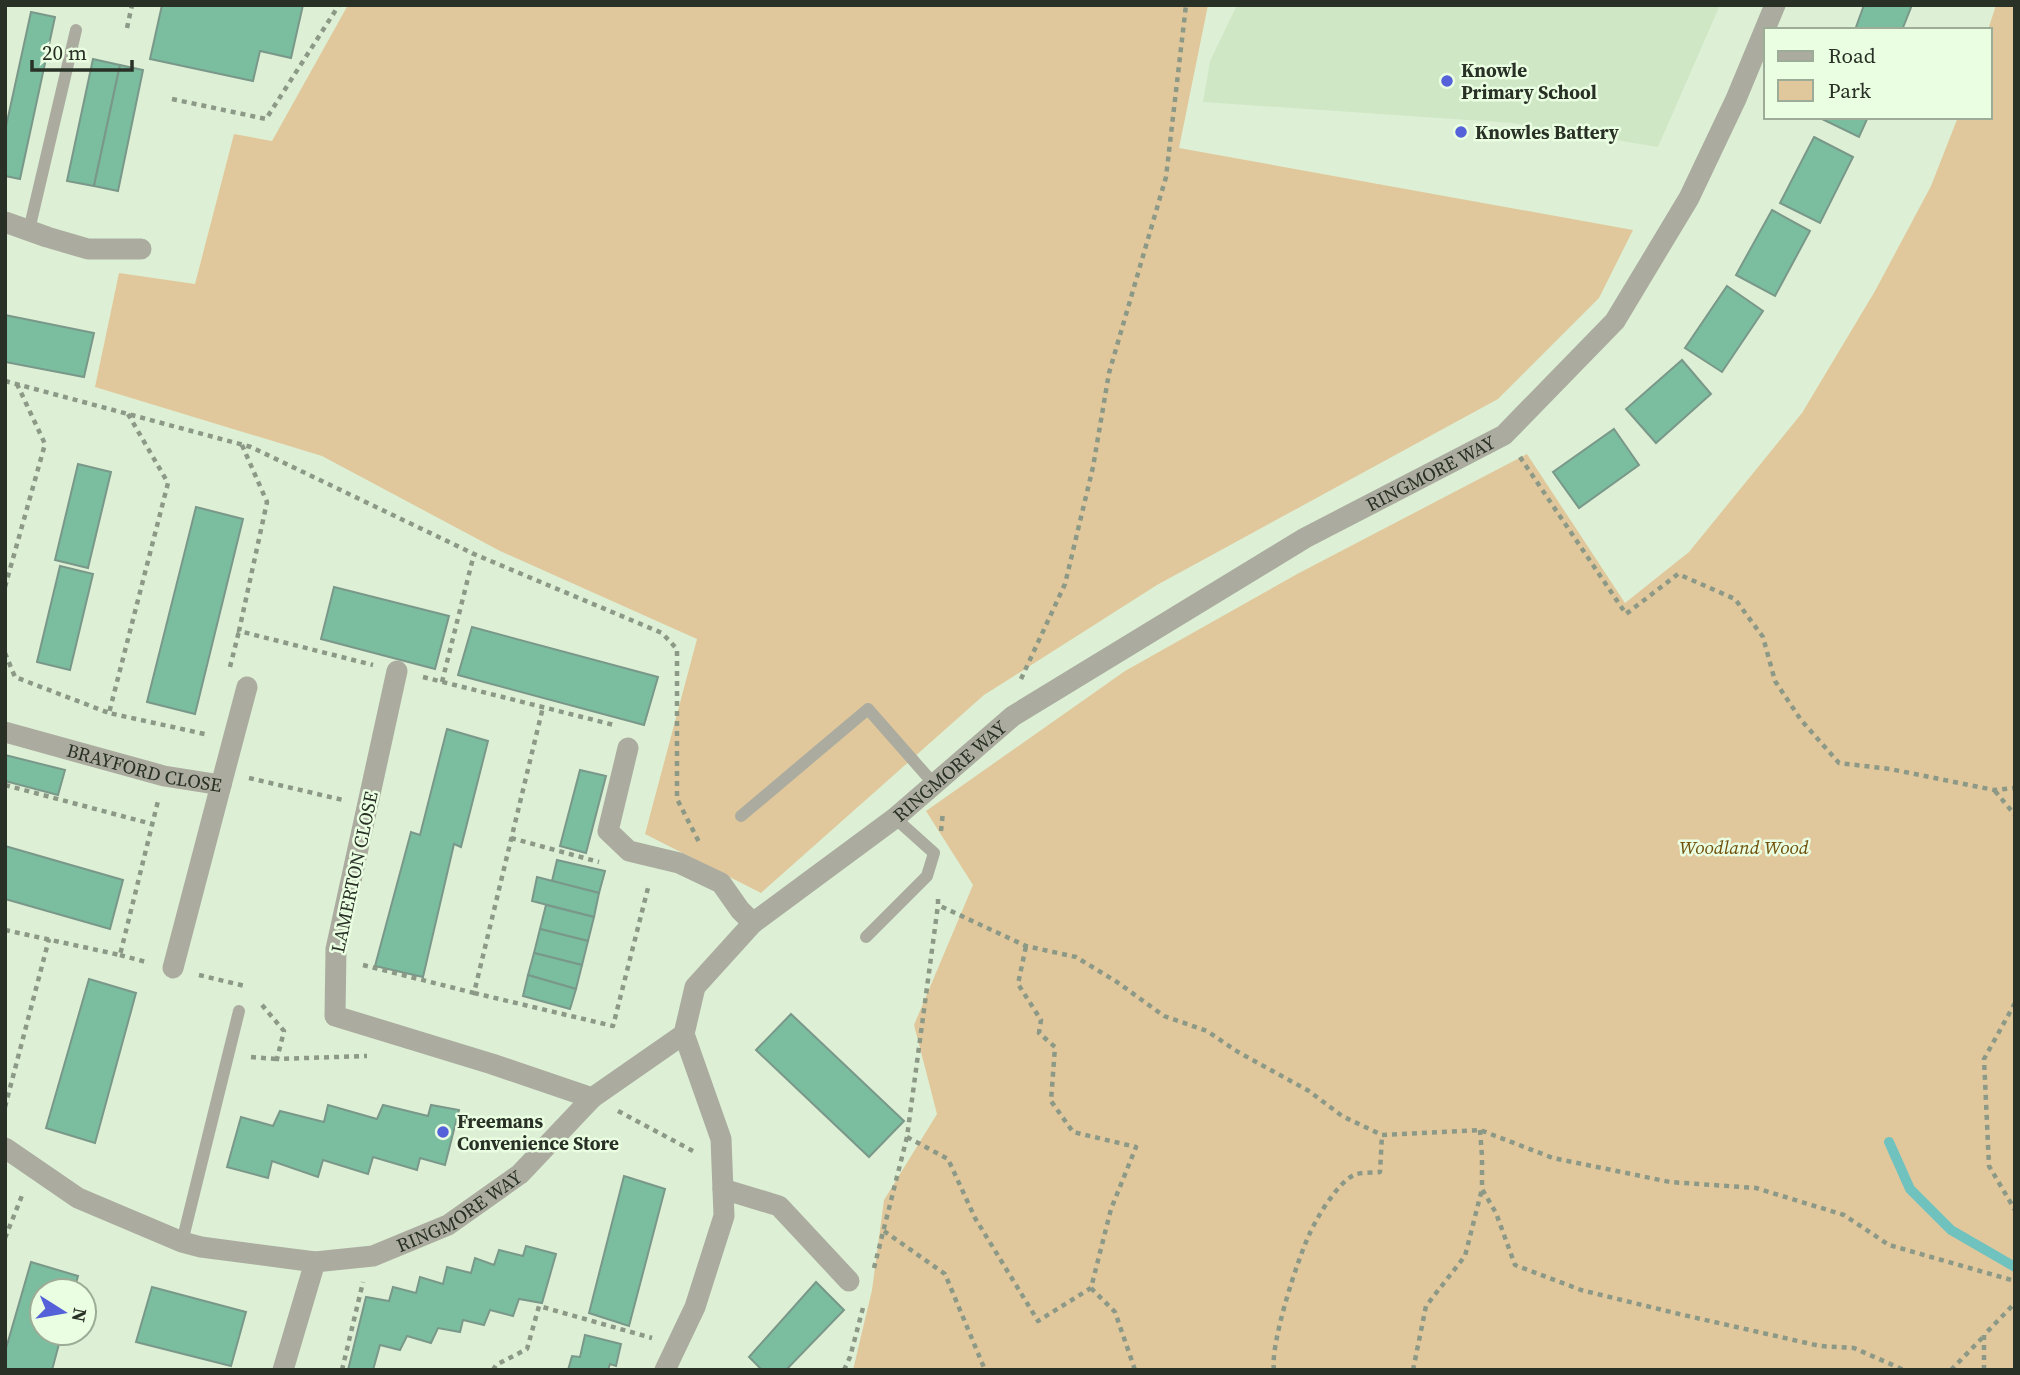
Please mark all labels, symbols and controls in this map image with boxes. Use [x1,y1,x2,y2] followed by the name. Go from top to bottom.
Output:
[32,28,131,72] scale bar
[1764,28,1992,119] legend
[42,38,87,67] text: 20 m
[1828,41,1876,70] text: Road
[1461,57,1597,105] place label: Knowle Primary School
[1439,73,1455,89] marker: Knowle Primary School
[1828,76,1872,105] text: Park
[1475,119,1620,145] place label: Knowles Battery
[1453,124,1469,140] marker: Knowles Battery
[1361,429,1500,517] street label: RINGMORE WAY
[887,714,1012,827] street label: RINGMORE WAY
[64,737,224,798] street label: BRAYFORD CLOSE
[324,789,384,955] street label: LAMERTON CLOSE
[1679,834,1809,860] park label: Woodland Wood
[457,1108,619,1156] place label: Freemans Convenience Store
[435,1124,451,1140] marker: Freemans Convenience Store
[392,1164,527,1258] street label: RINGMORE WAY
[28,1277,98,1347] north arrow
[66,1306,94,1325] text: N

